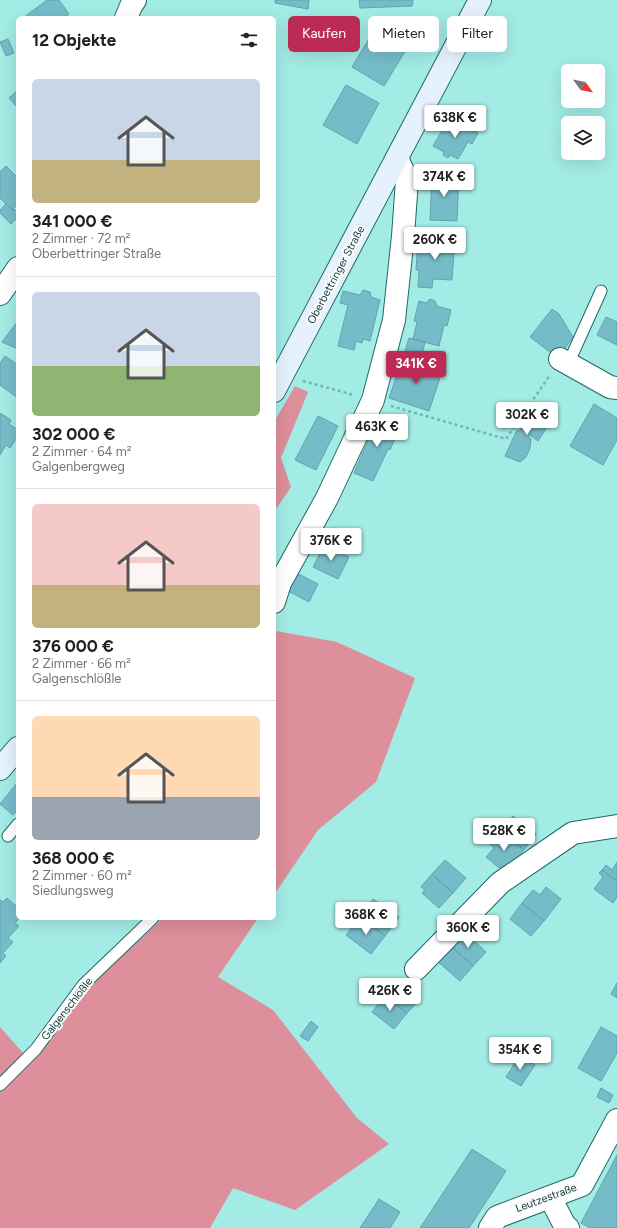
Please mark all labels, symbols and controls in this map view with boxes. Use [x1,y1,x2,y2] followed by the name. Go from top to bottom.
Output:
[288,16,360,52] chip: Kaufen
[368,16,439,52] chip: Mieten
[447,16,507,52] chip: Filter
[238,29,260,51] icon: filters
[32,30,116,50] text: 12 Objekte
[561,64,605,108] north arrow
[561,64,605,160] map controls
[110,105,182,177] icon: home
[422,105,488,139] pin: 638K €
[433,110,477,125] text: 638K €
[561,116,605,160] button: layers
[411,164,477,198] pin: 374K €
[422,169,466,184] text: 374K €
[32,211,112,231] text: 341 000 €
[305,224,367,326] street label: Oberbettringer Straße
[402,227,468,261] pin: 260K €
[32,231,130,246] text: 2 Zimmer · 72 m²
[413,232,457,247] text: 260K €
[32,246,161,261] text: Oberbettringer Straße
[110,318,182,390] icon: home
[383,351,449,385] pin: 341K €
[395,356,437,371] text: 341K €
[494,402,560,436] pin: 302K €
[505,407,549,422] text: 302K €
[344,414,410,448] pin: 463K €
[355,419,399,434] text: 463K €
[32,424,115,444] text: 302 000 €
[32,444,132,459] text: 2 Zimmer · 64 m²
[32,459,125,474] text: Galgenbergweg
[298,528,364,562] pin: 376K €
[110,530,182,602] icon: home
[310,533,352,548] text: 376K €
[32,636,114,656] text: 376 000 €
[32,656,131,671] text: 2 Zimmer · 66 m²
[32,671,121,686] text: Galgenschlößle
[110,742,182,814] icon: home
[471,818,537,852] pin: 528K €
[482,823,526,838] text: 528K €
[32,848,115,868] text: 368 000 €
[32,868,132,883] text: 2 Zimmer · 60 m²
[32,883,114,898] text: Siedlungsweg
[333,902,399,936] pin: 368K €
[344,907,388,922] text: 368K €
[435,915,501,949] pin: 360K €
[446,920,490,935] text: 360K €
[39,975,95,1043] street label: Galgenschlößle
[357,978,423,1012] pin: 426K €
[368,983,412,998] text: 426K €
[487,1037,553,1071] pin: 354K €
[498,1042,542,1057] text: 354K €
[514,1181,578,1215] street label: Leutzestraße

